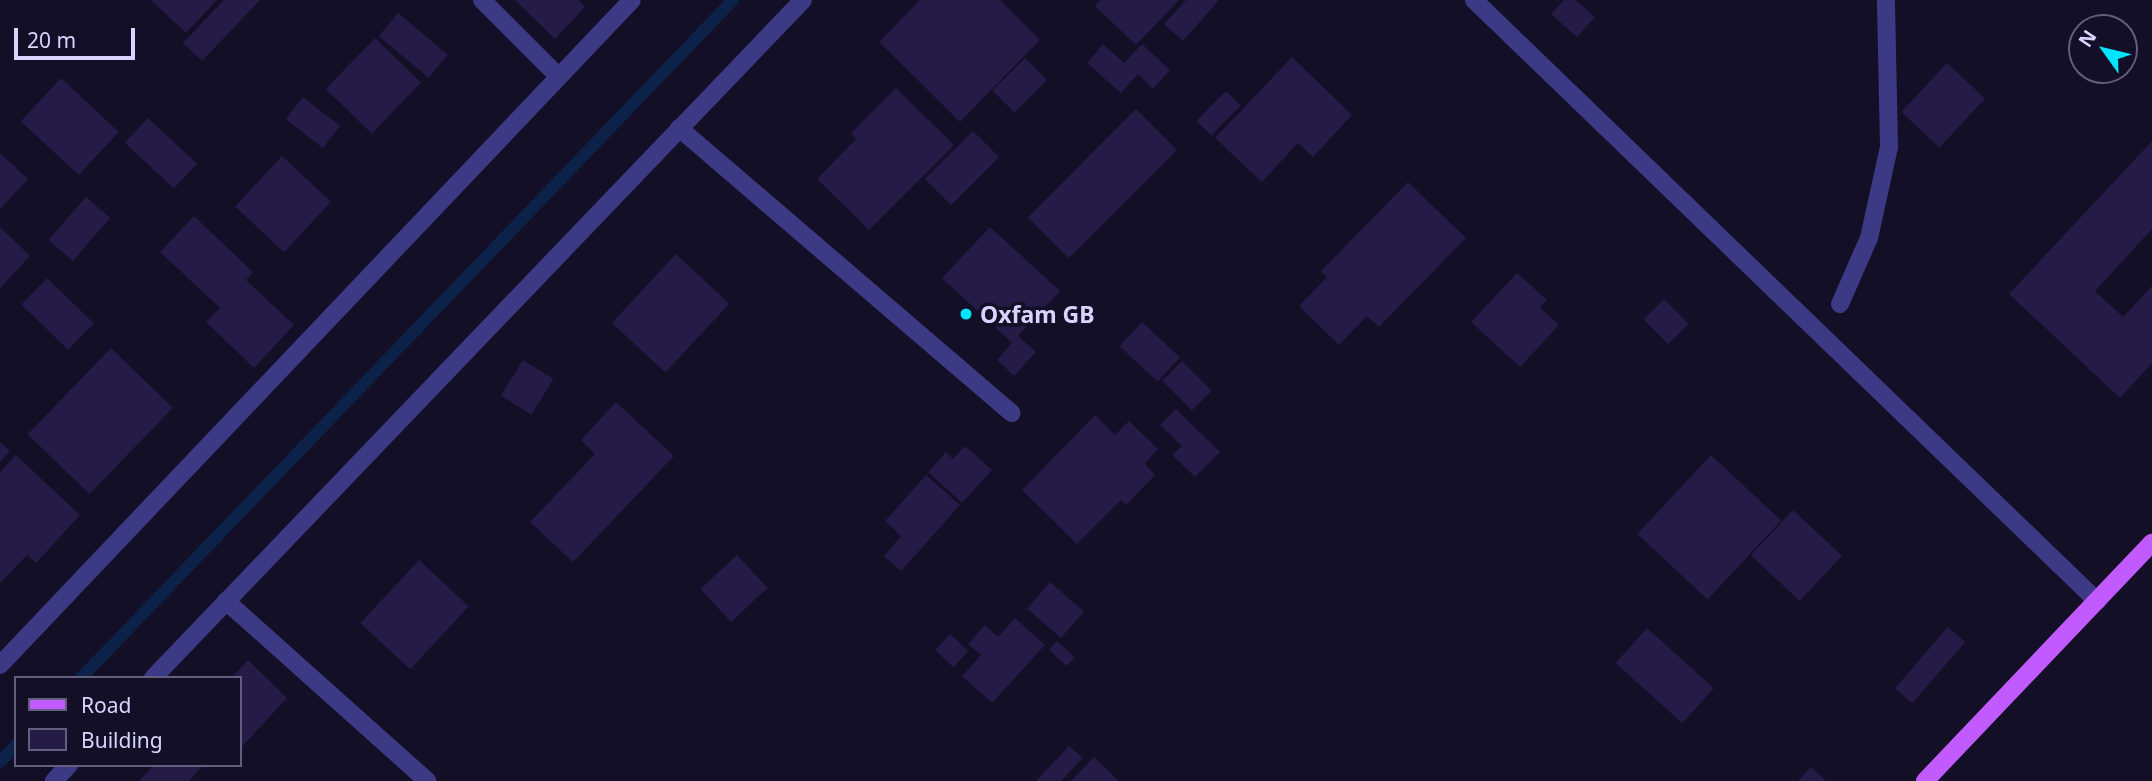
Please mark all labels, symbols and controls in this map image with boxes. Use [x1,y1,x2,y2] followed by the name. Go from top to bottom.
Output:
[18,14,138,58] scale bar
[2068,14,2138,84] north arrow
[2072,25,2102,52] text: N
[27,26,76,54] text: 20 m
[980,300,1095,328] place label: Oxfam GB
[958,306,974,322] marker: Oxfam GB
[14,676,242,767] legend
[81,691,131,719] text: Road
[81,726,163,754] text: Building

